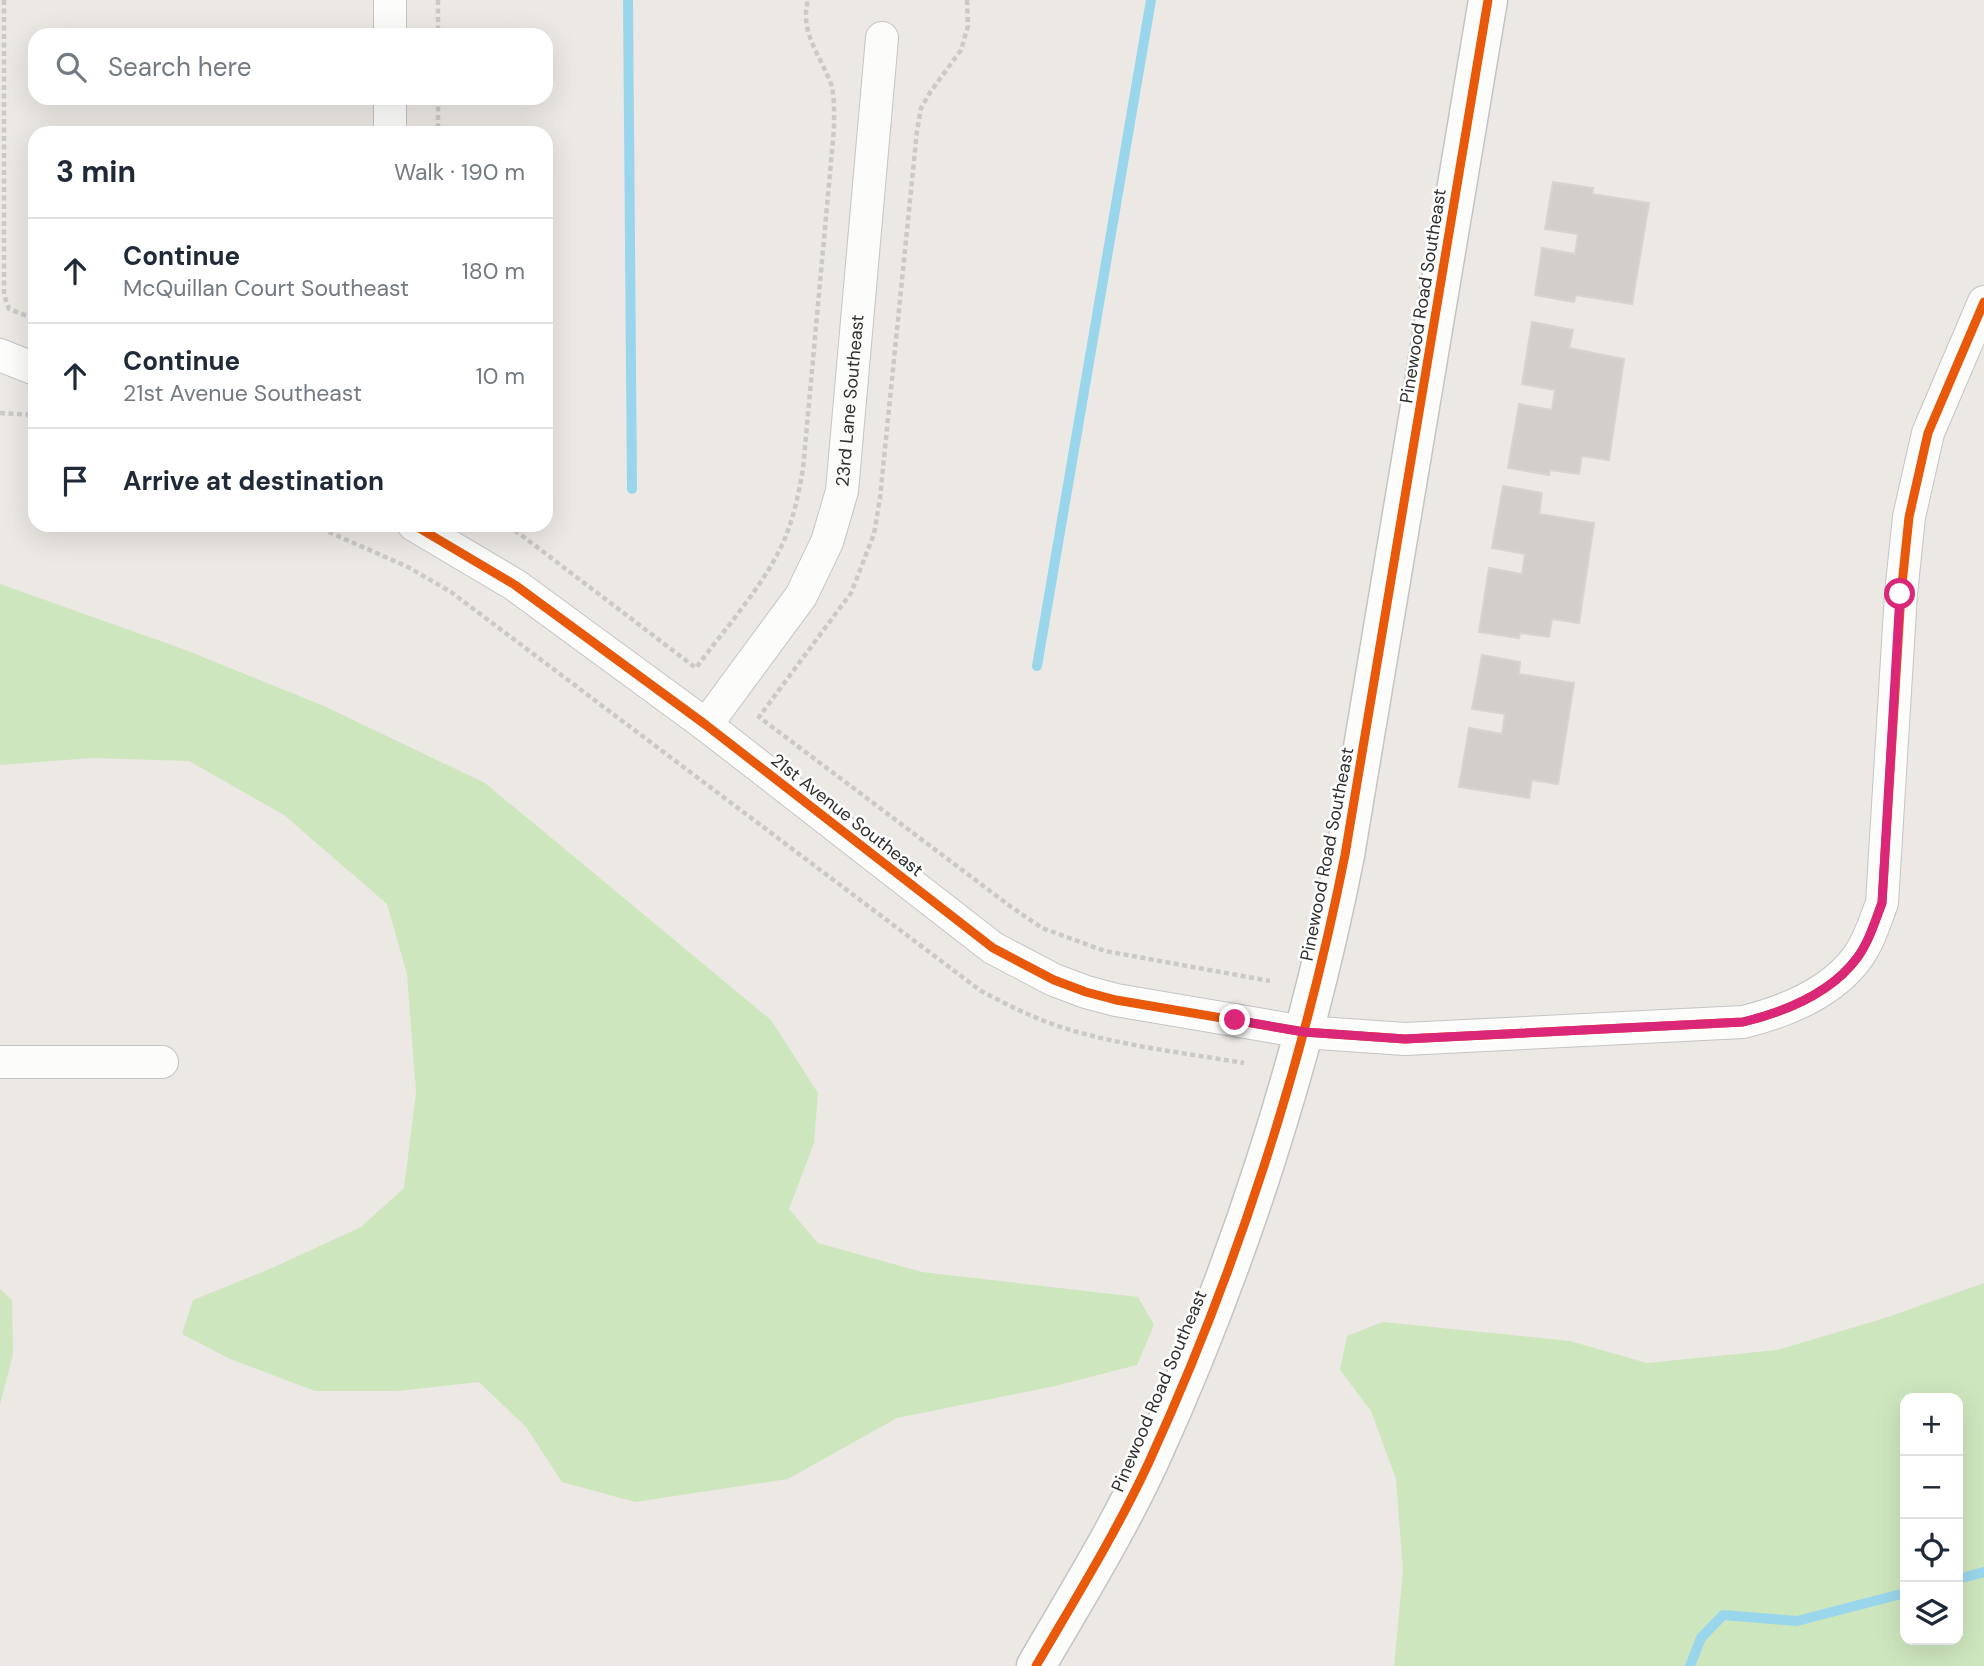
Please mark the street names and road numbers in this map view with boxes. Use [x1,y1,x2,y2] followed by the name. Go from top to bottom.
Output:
[1394,187,1452,405] street label: Pinewood Road Southeast
[830,314,870,488] street label: 23rd Lane Southeast
[1295,745,1359,963] street label: Pinewood Road Southeast
[766,748,928,882] street label: 21st Avenue Southeast
[1106,1286,1212,1496] street label: Pinewood Road Southeast

